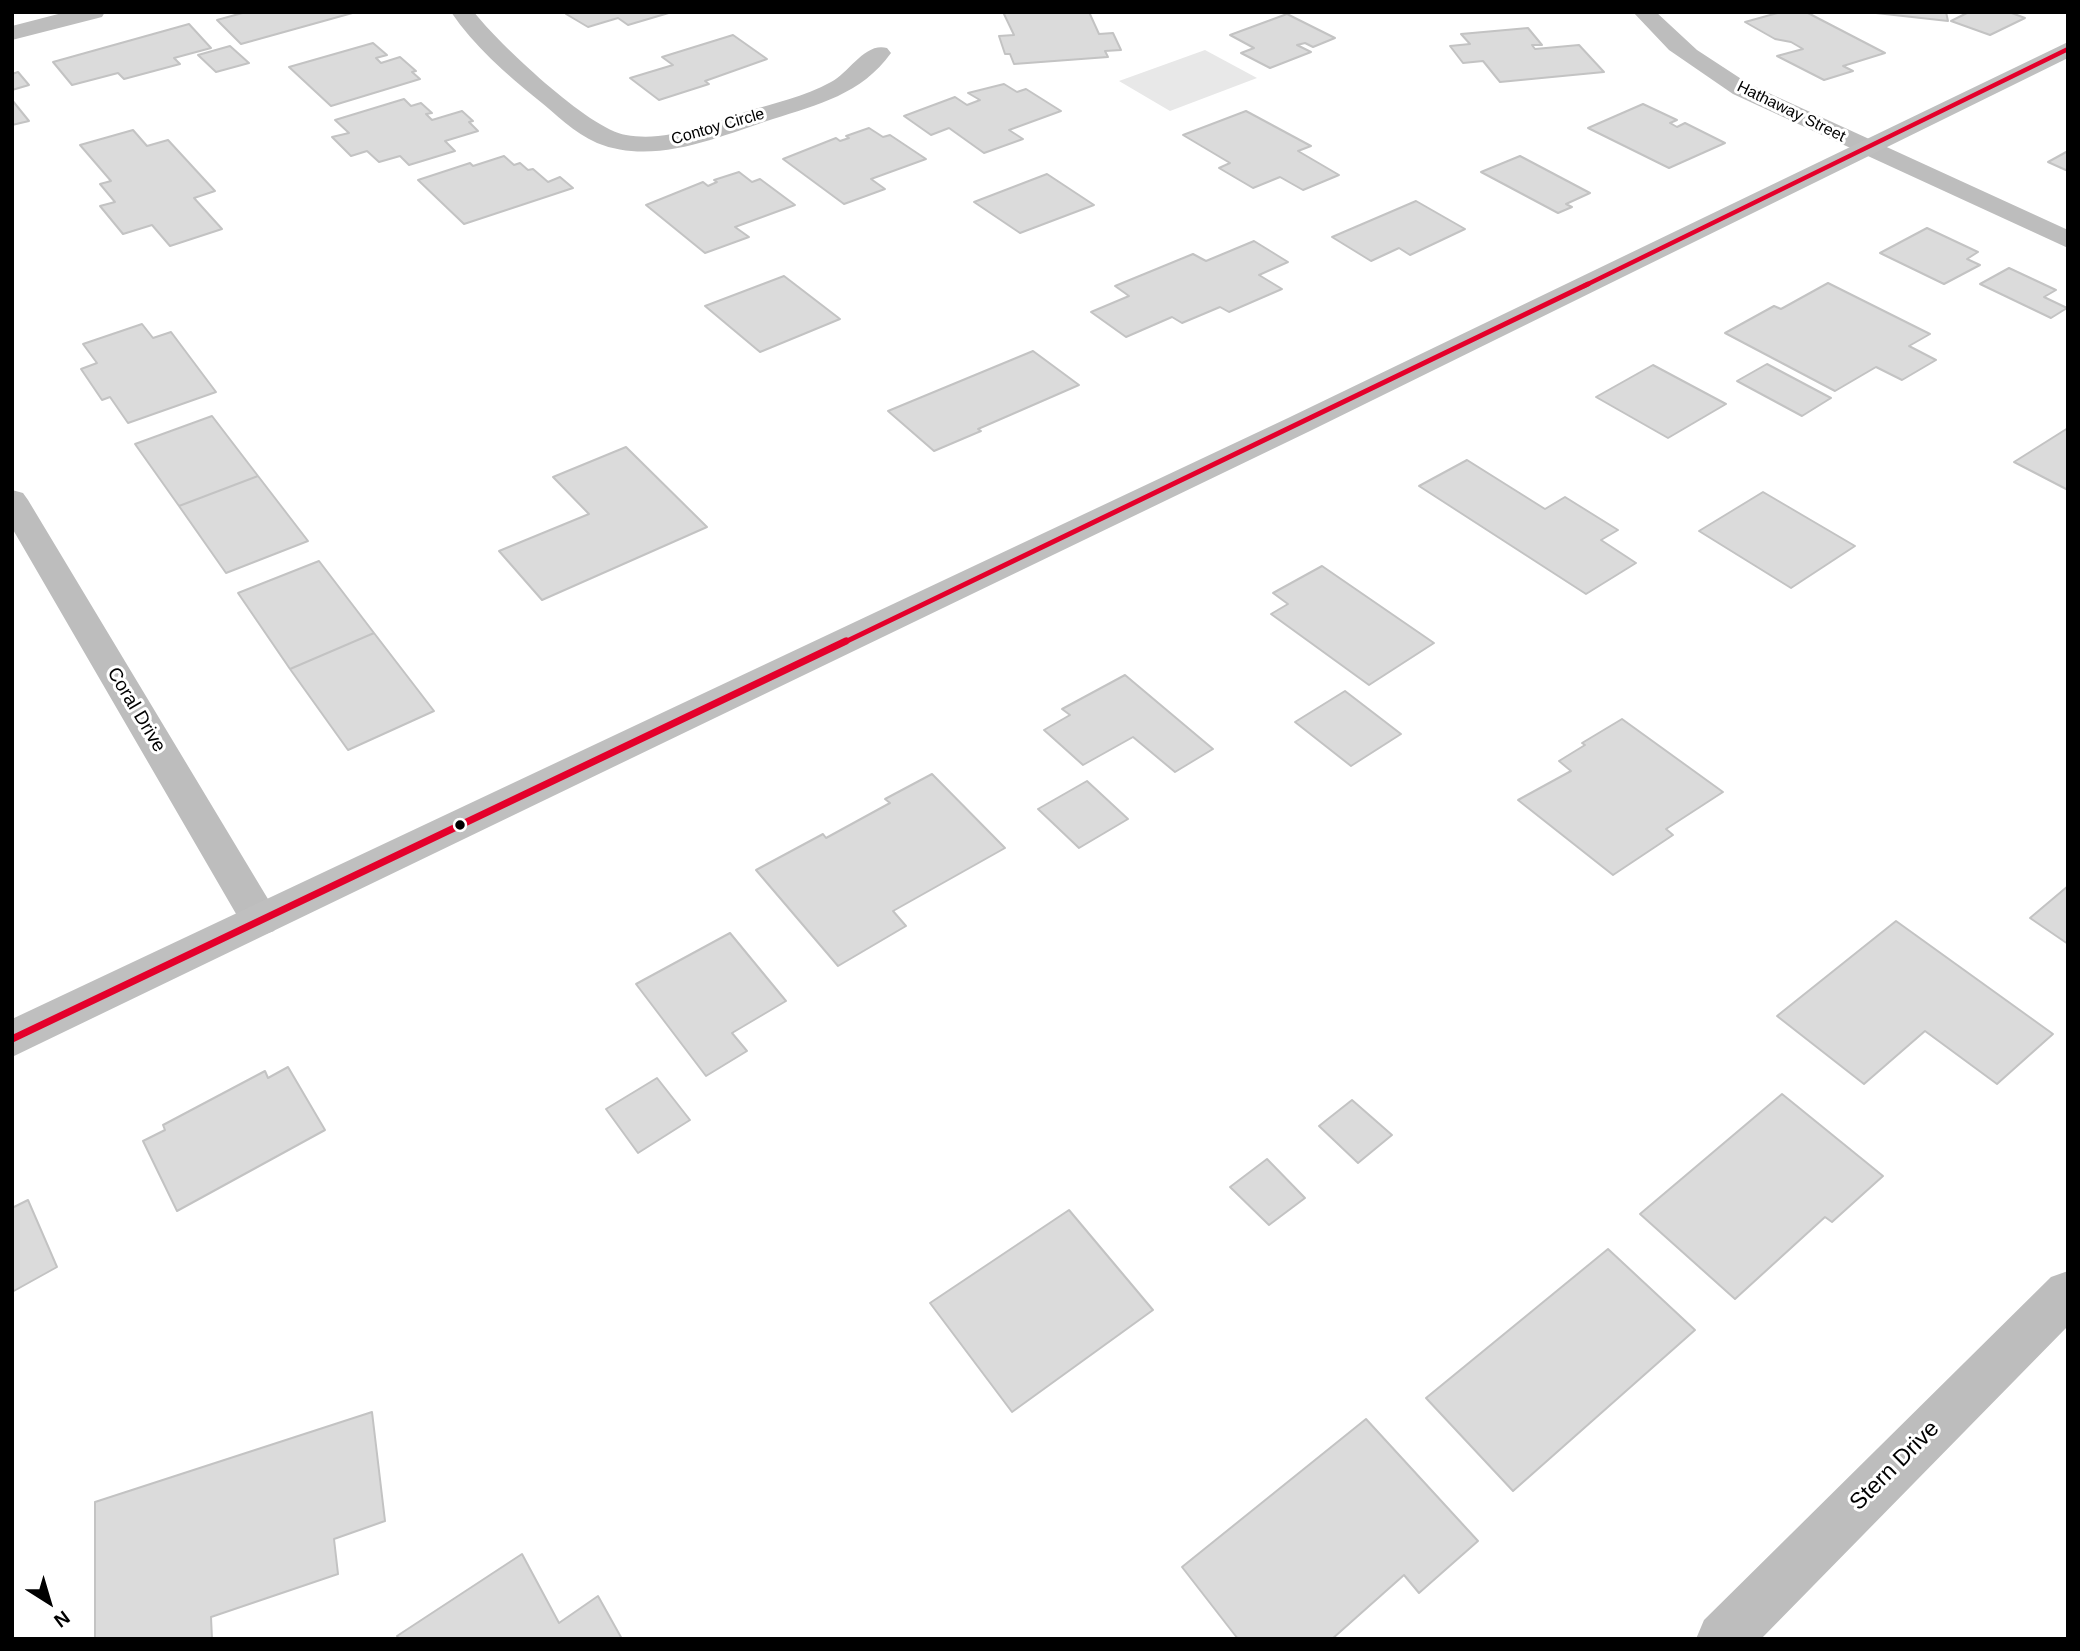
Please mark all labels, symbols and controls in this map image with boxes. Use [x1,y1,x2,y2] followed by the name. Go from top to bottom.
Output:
[1734,77,1848,147] street label: Hathaway Street
[669,105,767,149] street label: Contoy Circle
[102,663,170,757] street label: Coral Drive
[453,818,467,832] unlabelled marker
[1845,1416,1945,1516] street label: Stern Drive
[14,1567,84,1637] north arrow
[50,1607,74,1632] text: N

